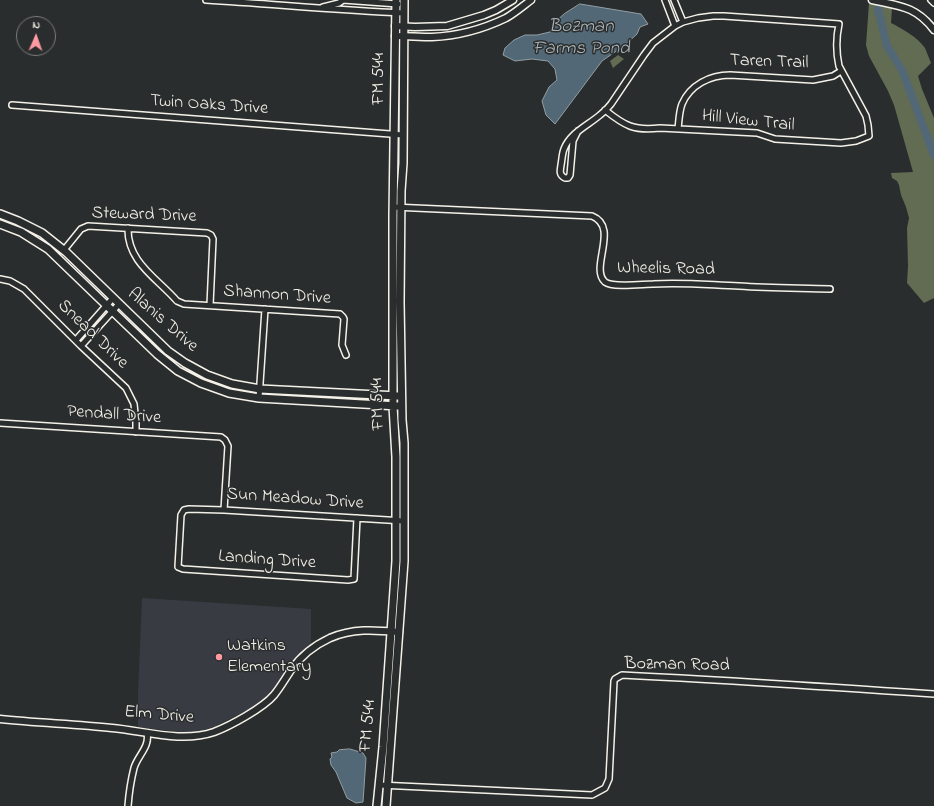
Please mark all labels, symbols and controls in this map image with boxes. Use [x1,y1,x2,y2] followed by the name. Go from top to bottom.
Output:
[16,16,56,56] north arrow
[32,17,40,33] text: N
[532,17,630,61] water label: Bozman Farms Pond
[729,51,809,75] street label: Taren Trail
[369,53,391,105] street label: FM 544
[149,91,269,121] street label: Twin Oaks Drive
[701,106,795,138] street label: Hill View Trail
[91,203,197,229] street label: Steward Drive
[617,258,715,282] street label: Wheelis Road
[222,281,332,311] street label: Shannon Drive
[122,284,202,358] street label: Alanis Drive
[52,296,132,374] street label: Snead Drive
[367,378,391,430] street label: FM 544
[66,402,162,430] street label: Pendall Drive
[226,484,364,516] street label: Sun Meadow Drive
[218,547,316,575] street label: Landing Drive
[227,636,311,678] place label: Watkins Elementary
[214,652,224,662] marker: Watkins Elementary
[624,654,730,678] street label: Bozman Road
[356,699,382,753] street label: FM 544
[123,702,195,730] street label: Elm Drive

